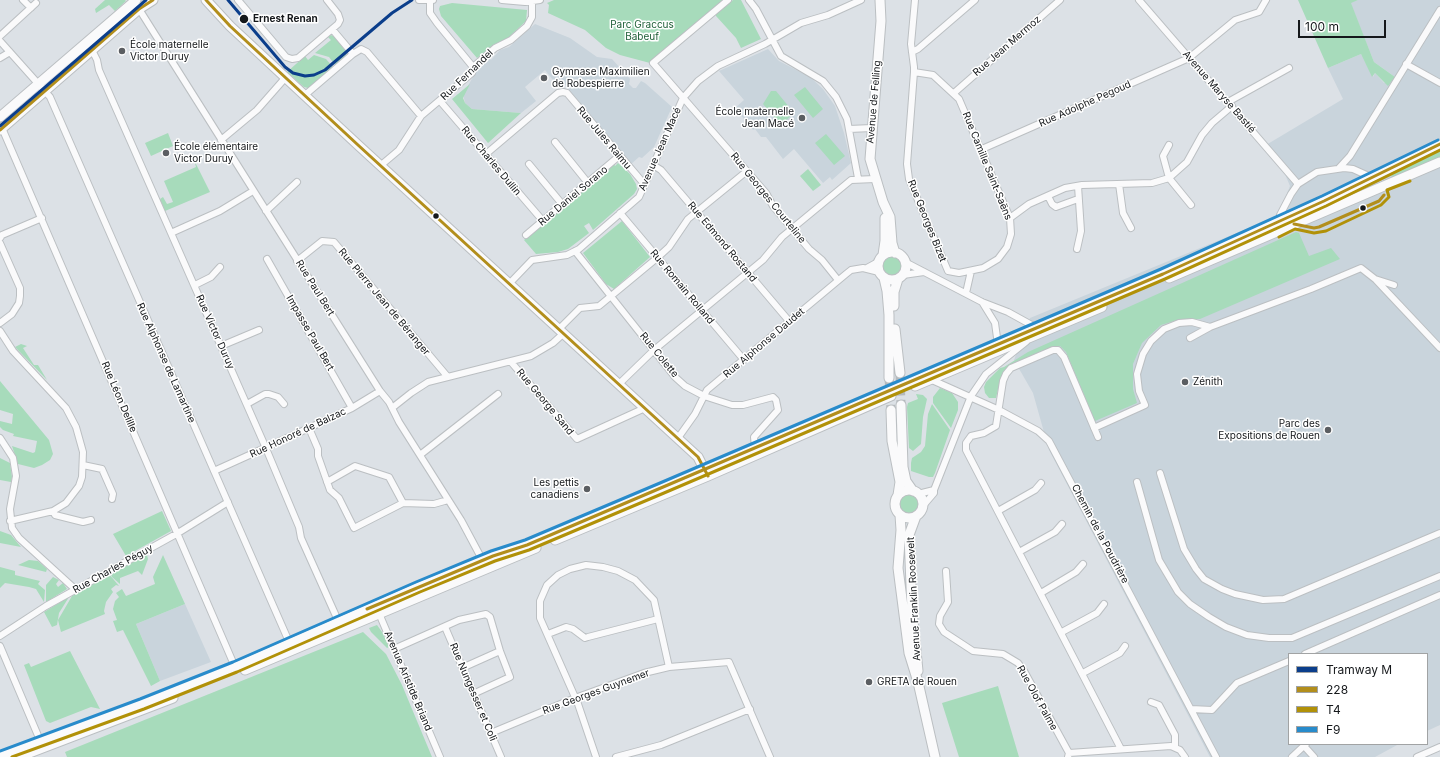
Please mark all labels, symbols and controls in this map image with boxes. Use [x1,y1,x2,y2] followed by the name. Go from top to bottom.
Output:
[1300,12,1388,38] scale bar
[238,13,250,25] marker: Ernest Renan
[253,13,318,25] place label: Ernest Renan
[971,13,1043,79] street label: Rue Jean Mermoz
[610,19,674,42] park label: Parc Graccus Babeuf
[1305,19,1339,34] text: 100 m
[130,39,208,62] place label: École maternelle Victor Duruy
[117,46,127,56] marker: École maternelle Victor Duruy
[438,47,496,103] street label: Rue Fernandel
[1180,48,1258,136] street label: Avenue Maryse Bastié
[864,60,884,144] street label: Avenue de Felling
[552,66,650,90] place label: Gymnase Maximilien de Robespierre
[539,73,549,83] marker: Gymnase Maximilien de Robespierre
[1037,78,1133,130] street label: Rue Adolphe Pegoud
[574,104,634,172] street label: Rue Jules Raimu
[636,105,684,193] street label: Avenue Jean Macé
[716,106,794,130] place label: École maternelle Jean Macé
[960,110,1014,222] street label: Rue Camille Saint-Saëns
[797,113,807,123] marker: École maternelle Jean Macé
[459,124,523,198] street label: Rue Charles Dullin
[174,141,258,164] place label: École élémentaire Victor Duruy
[161,148,171,158] marker: École élémentaire Victor Duruy
[728,150,808,246] street label: Rue Georges Courteline
[536,163,610,229] street label: Rue Daniel Sorano
[905,178,949,264] street label: Rue Georges Bizet
[685,199,759,285] street label: Rue Edmond Rostand
[1358,203,1368,213] unlabelled marker
[431,211,441,221] unlabelled marker
[336,246,432,358] street label: Rue Pierre Jean de Béranger
[647,247,717,327] street label: Rue Romain Rolland
[293,258,337,318] street label: Rue Paul Bert
[193,293,237,371] street label: Rue Victor Duruy
[284,293,336,373] street label: Impasse Paul Bert
[134,301,198,425] street label: Rue Alphonse de Lamartine
[721,306,807,380] street label: Rue Alphonse Daudet
[637,330,681,380] street label: Rue Colette
[99,360,139,434] street label: Rue Léon Delille
[514,366,576,438] street label: Rue George Sand
[1193,376,1223,388] place label: Zénith
[1180,377,1190,387] marker: Zénith
[248,405,348,461] street label: Rue Honoré de Balzac
[1218,418,1320,442] place label: Parc des Expositions de Rouen
[1323,425,1333,435] marker: Parc des Expositions de Rouen
[530,477,579,500] place label: Les pettis canadiens
[1069,482,1131,586] street label: Chemin de la Poudrière
[582,484,592,494] marker: Les pettis canadiens
[905,537,923,661] street label: Avenue Franklin Roosevelt
[71,542,155,596] street label: Rue Charles Péguy
[381,629,435,733] street label: Avenue Aristide Briand
[447,641,499,743] street label: Rue Nungesser et Coli
[1288,653,1428,745] legend
[1326,662,1392,677] text: Tramway M
[1014,663,1060,733] street label: Rue Olof Palme
[541,667,651,717] street label: Rue Georges Guynemer
[877,676,957,688] place label: GRETA de Rouen
[864,677,874,687] marker: GRETA de Rouen
[1326,682,1348,697] text: 228
[1326,702,1341,717] text: T4
[1326,722,1341,737] text: F9

